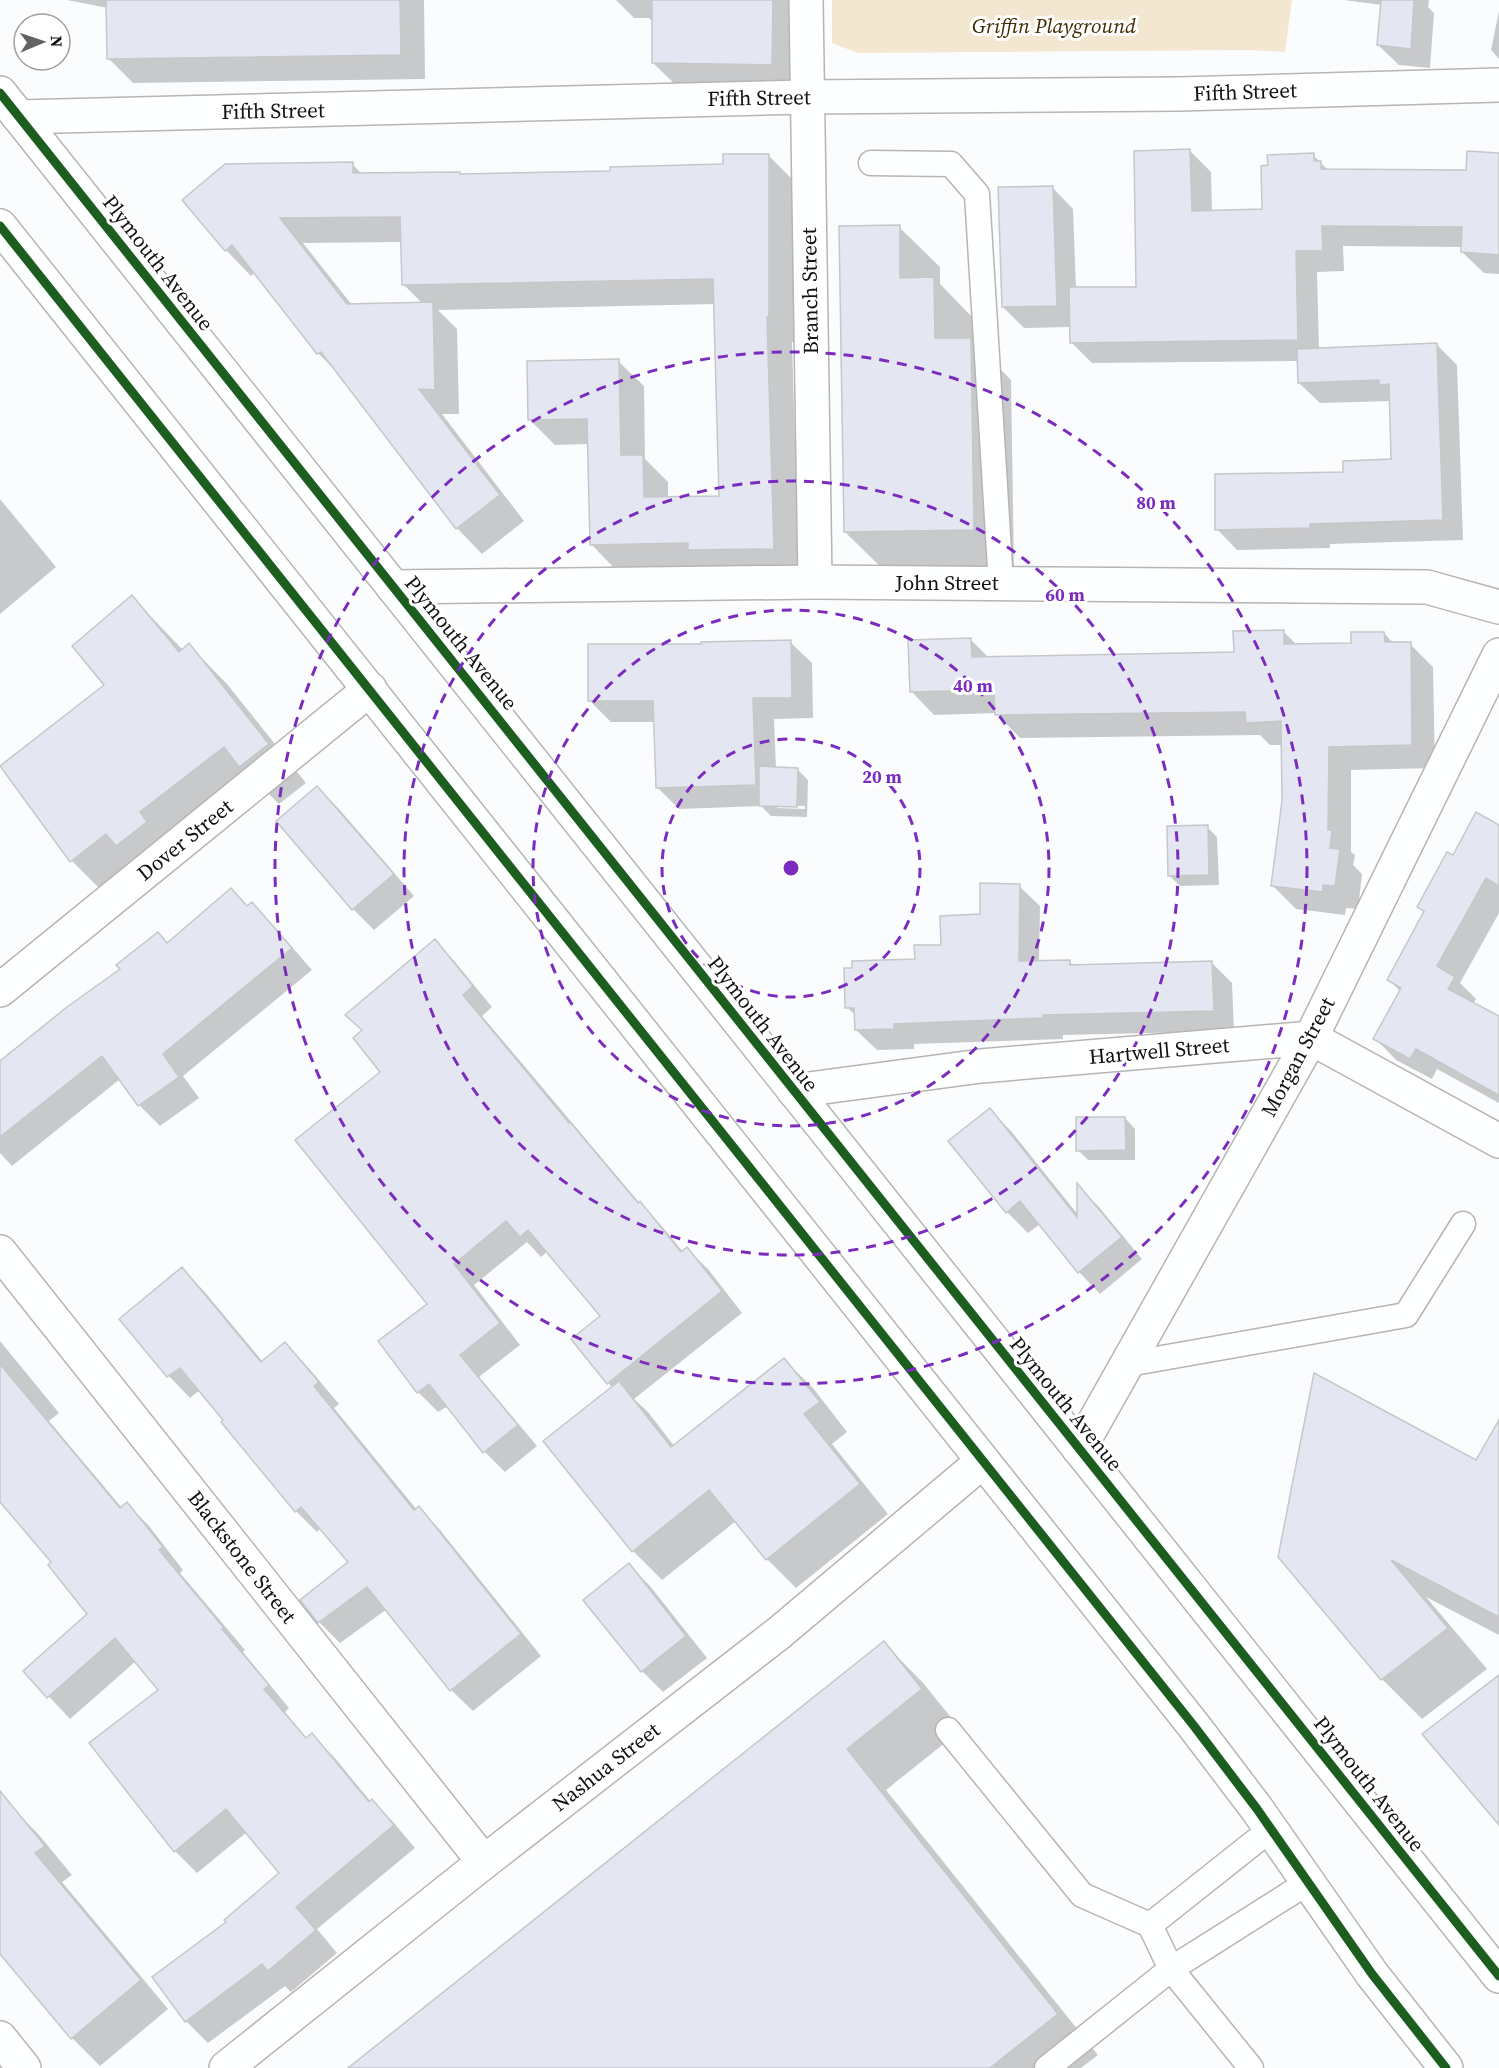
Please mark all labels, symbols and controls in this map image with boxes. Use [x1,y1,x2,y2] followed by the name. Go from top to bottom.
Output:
[972,11,1136,40] park label: Griffin Playground
[12,12,72,72] north arrow
[46,35,68,48] text: N
[1193,75,1297,108] street label: Fifth Street
[707,82,811,113] street label: Fifth Street
[221,95,325,126] street label: Fifth Street
[96,189,221,337] street label: Plymouth Avenue
[794,227,825,355] street label: Branch Street
[1136,490,1176,515] text: 80 m
[894,568,999,597] street label: John Street
[398,569,525,716] street label: Plymouth Avenue
[1045,582,1085,607] text: 60 m
[953,673,993,698] text: 40 m
[862,764,902,789] text: 20 m
[131,792,239,887] street label: Dover Street
[781,858,801,878] centre of rings
[701,950,826,1098] street label: Plymouth Avenue
[1254,992,1341,1122] street label: Morgan Street
[1088,1030,1231,1071] street label: Hartwell Street
[1003,1330,1130,1477] street label: Plymouth Avenue
[181,1484,304,1629] street label: Blackstone Street
[1307,1710,1432,1858] street label: Plymouth Avenue
[546,1715,666,1818] street label: Nashua Street

